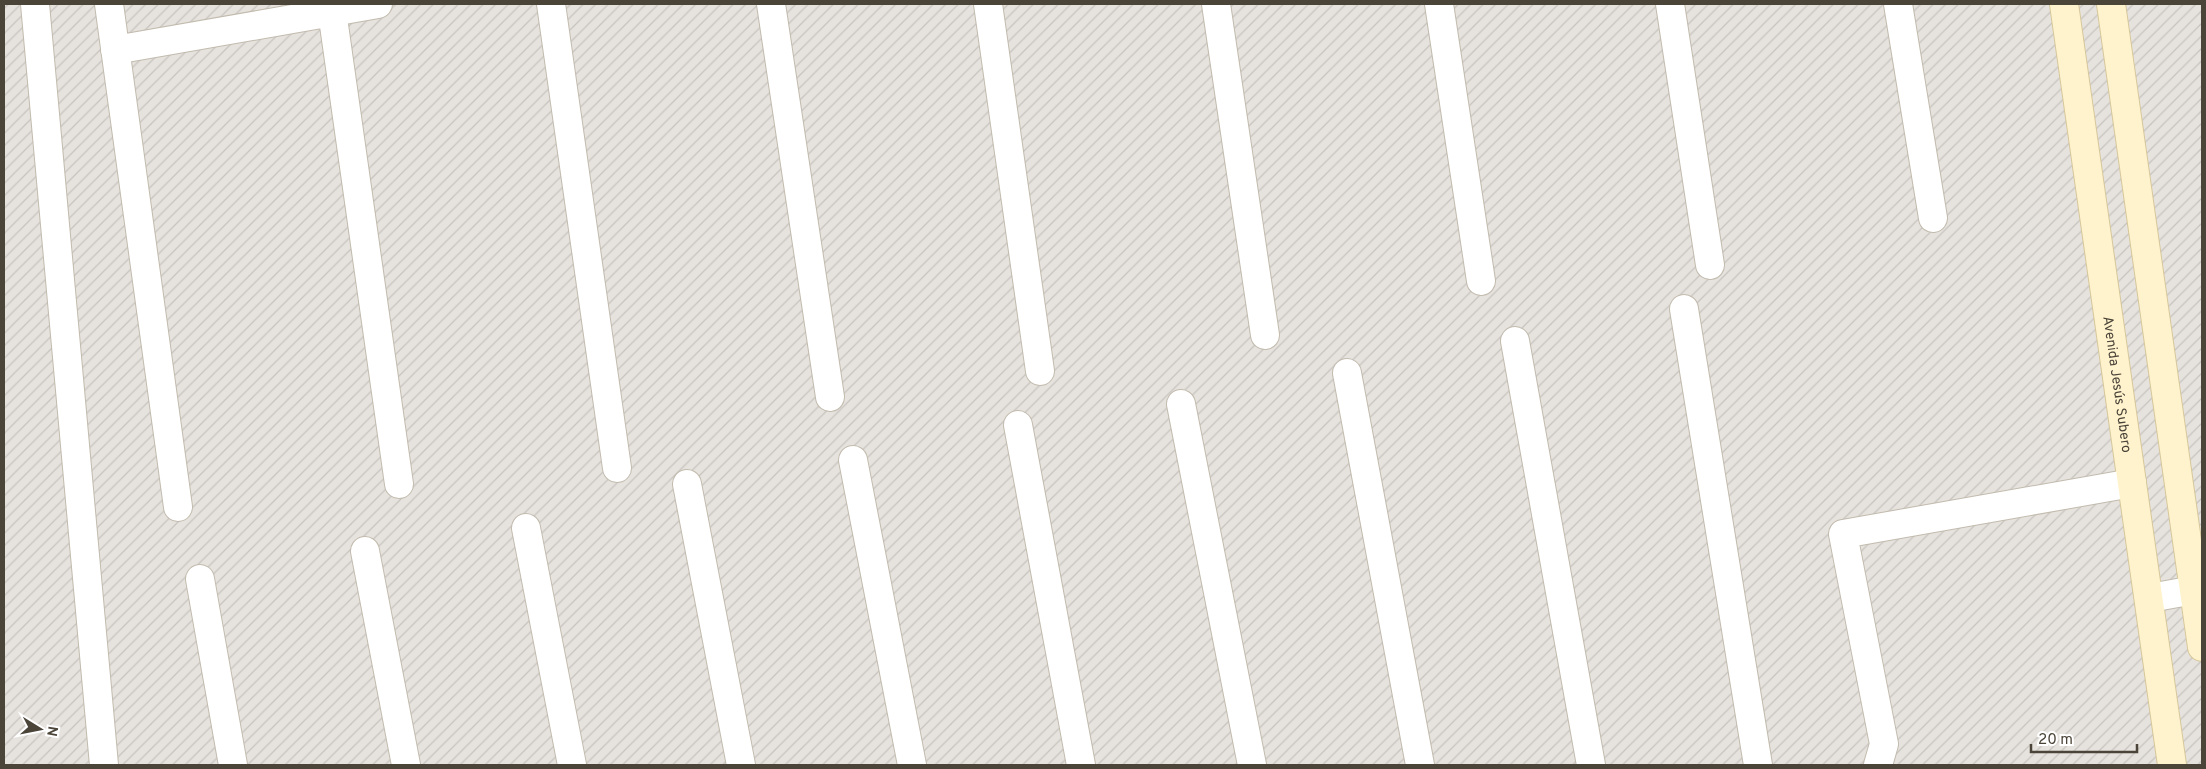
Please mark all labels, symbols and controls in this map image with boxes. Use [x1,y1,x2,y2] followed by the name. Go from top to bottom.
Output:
[2098,315,2135,454] street label: Avenida Jesús Subero
[15,704,65,754] north arrow
[2031,722,2137,754] scale bar
[42,725,61,737] text: N
[2038,731,2073,750] text: 20 m

